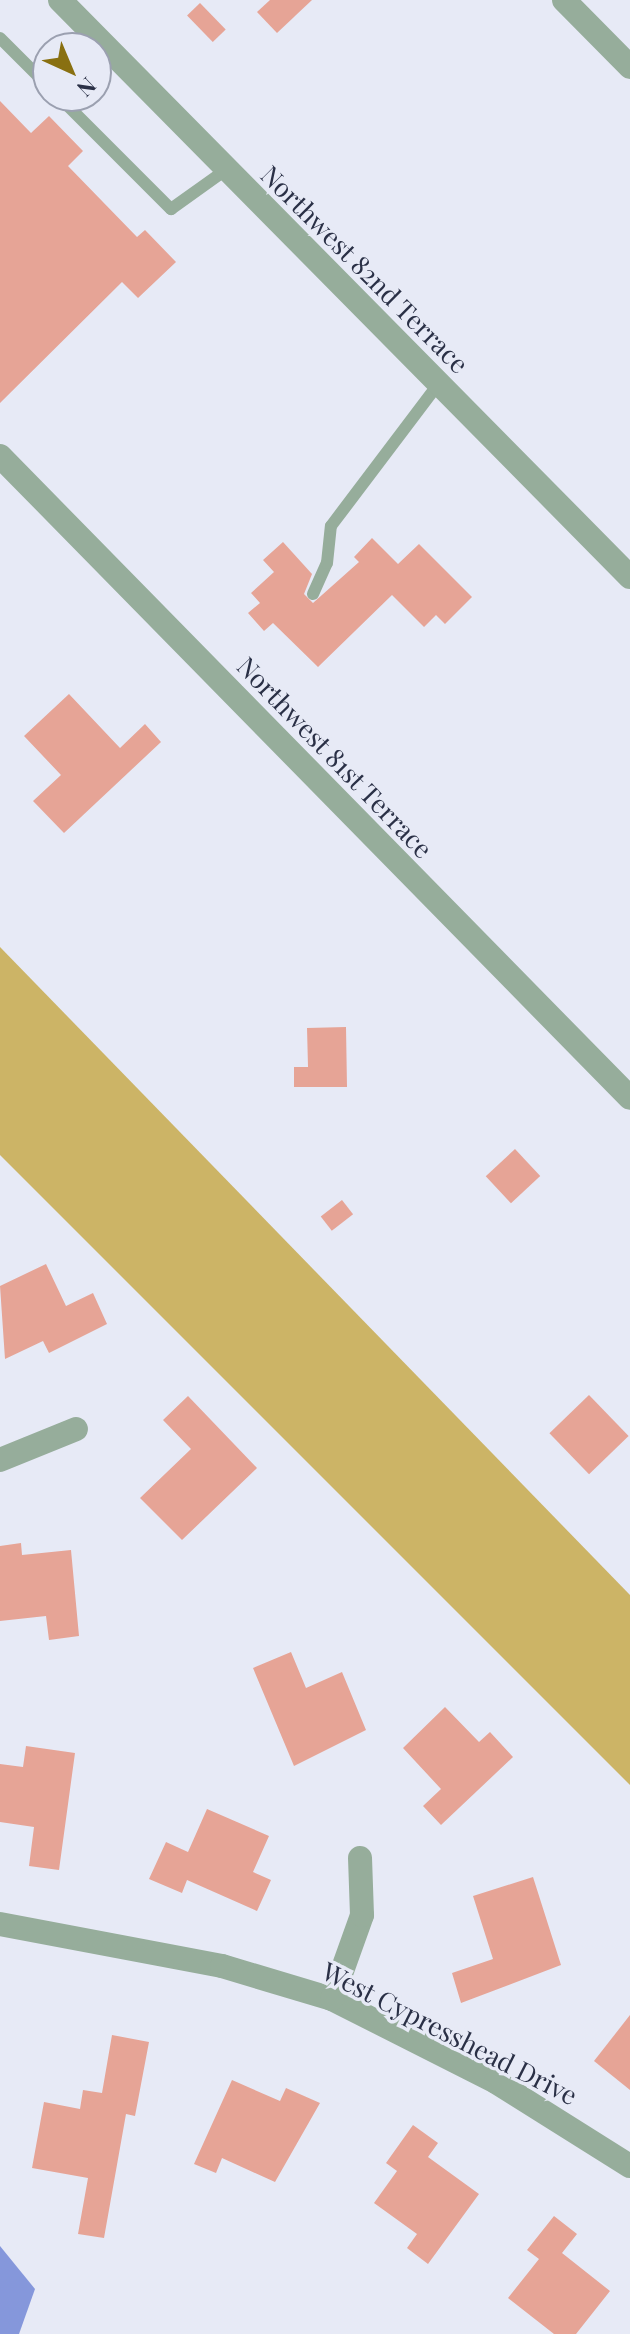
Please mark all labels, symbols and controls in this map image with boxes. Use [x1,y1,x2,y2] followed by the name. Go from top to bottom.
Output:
[32,32,112,112] north arrow
[71,72,103,104] text: N
[254,158,476,380] street label: Northwest 82nd Terrace
[230,650,440,864] street label: Northwest 81st Terrace
[317,1955,583,2111] street label: West Cypresshead Drive

